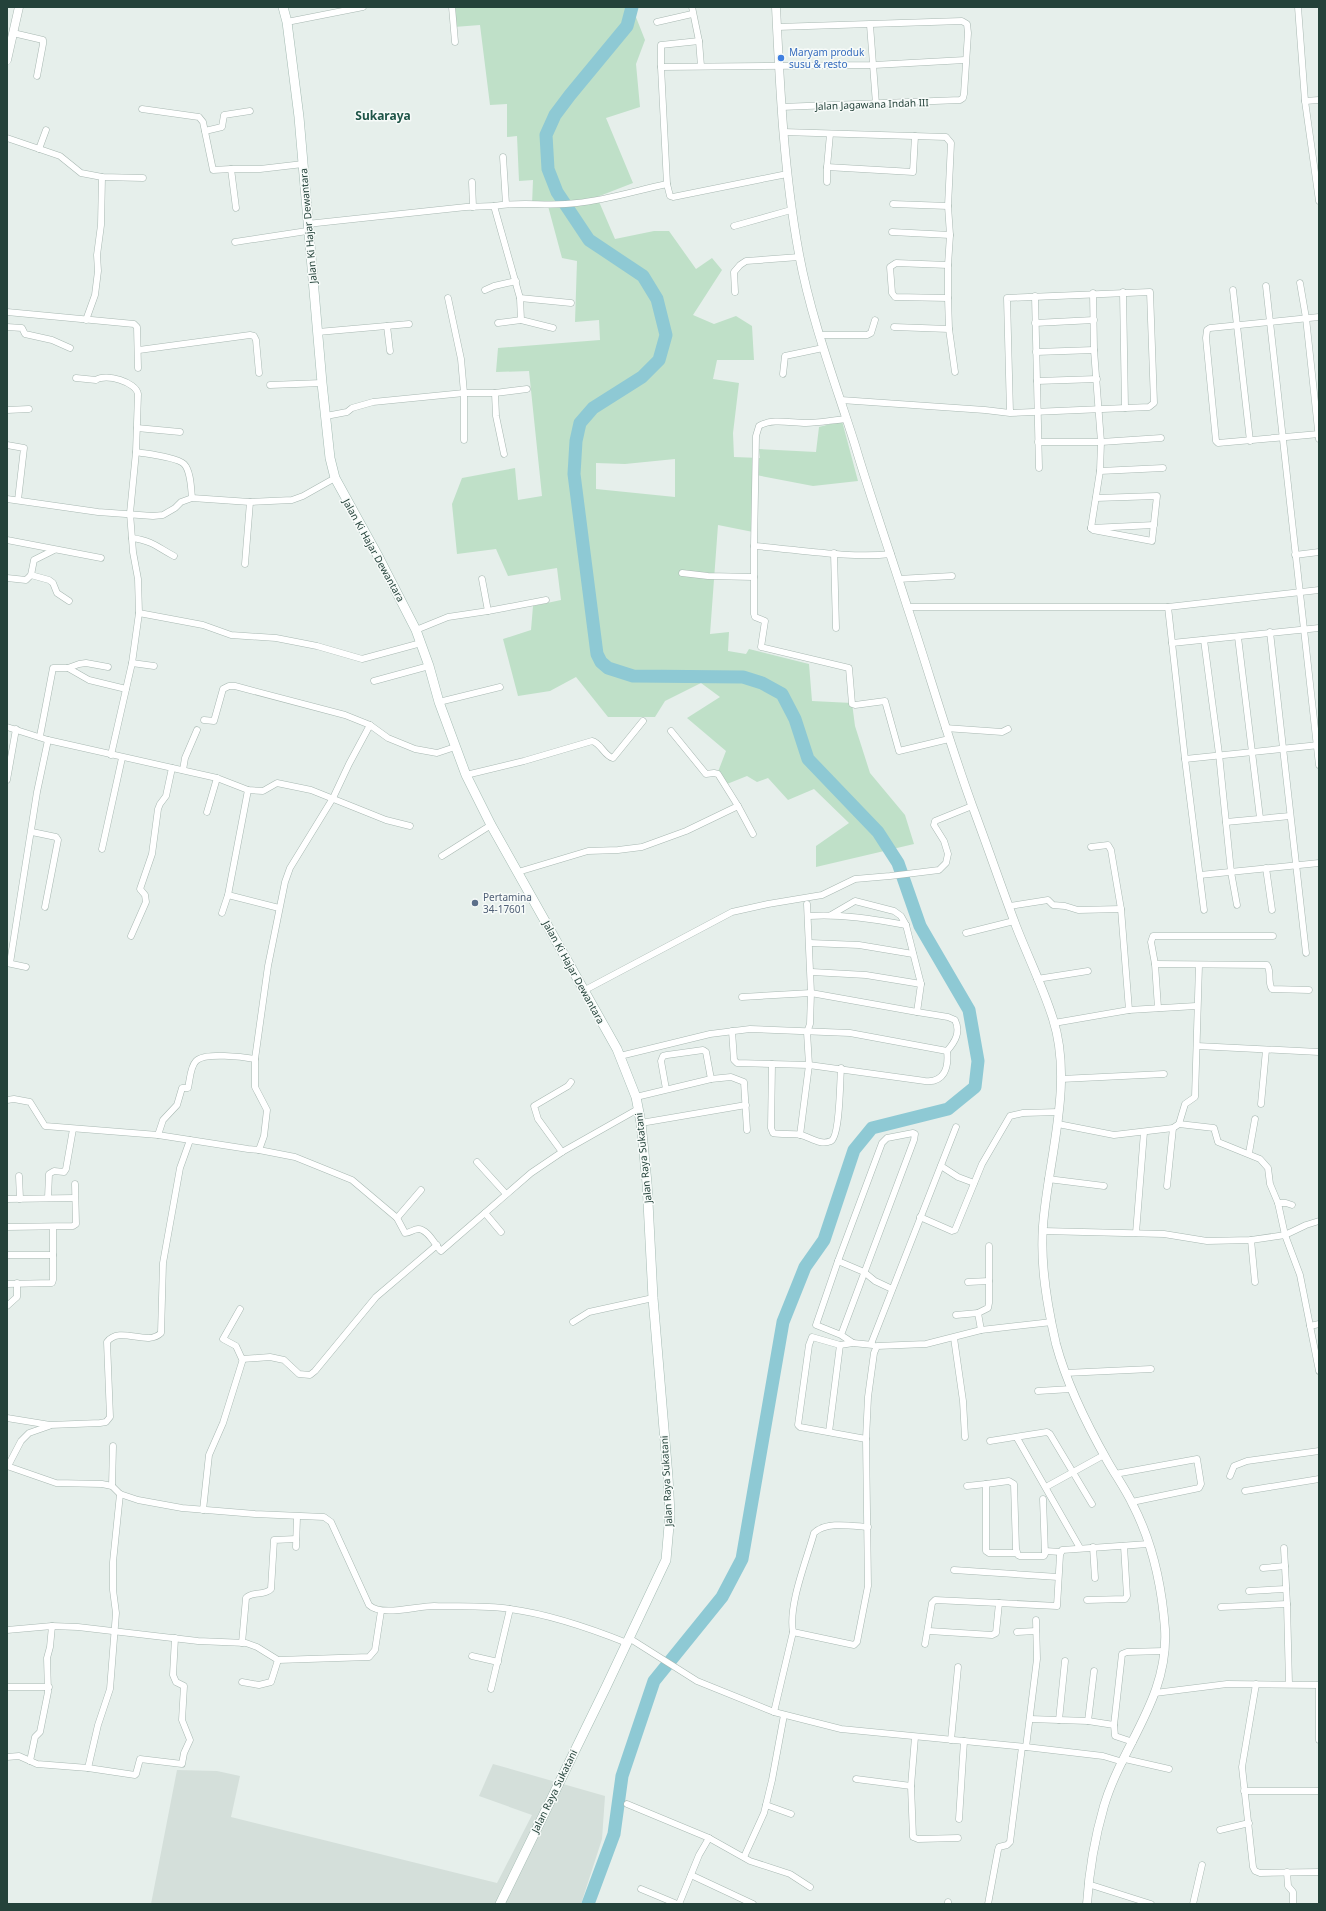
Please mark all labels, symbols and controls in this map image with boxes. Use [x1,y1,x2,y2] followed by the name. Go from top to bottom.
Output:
[789,45,865,71] place label: Maryam produk susu & resto
[776,53,786,63] marker: Maryam produk susu & resto
[814,95,929,113] street label: Jalan Jagawana Indah III
[355,107,411,124] district label: Sukaraya
[296,168,320,285] street label: Jalan Ki Hajar Dewantara
[339,495,408,604] street label: Jalan Ki Hajar Dewantara
[483,890,532,916] place label: Pertamina 34-17601
[470,898,480,908] marker: Pertamina 34-17601
[539,917,608,1026] street label: Jalan Ki Hajar Dewantara
[631,1112,655,1205] street label: Jalan Raya Sukatani
[657,1435,675,1528] street label: Jalan Raya Sukatani
[527,1747,580,1836] street label: Jalan Raya Sukatani

